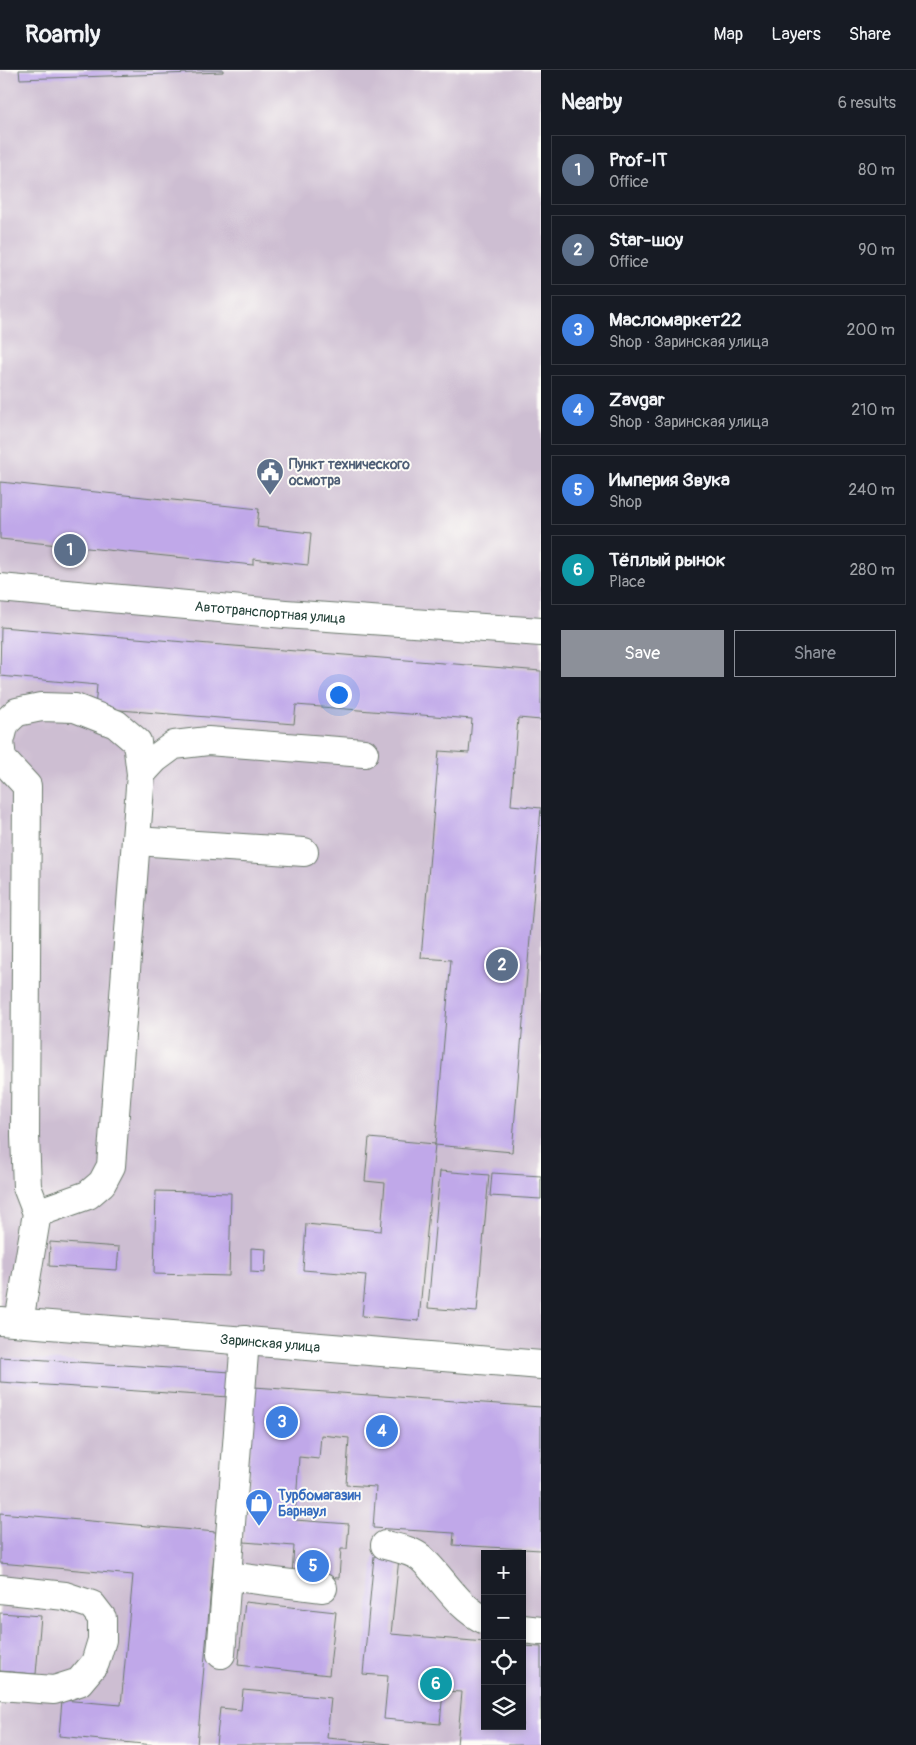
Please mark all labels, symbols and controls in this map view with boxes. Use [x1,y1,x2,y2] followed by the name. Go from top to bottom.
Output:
[25,20,100,49] text: Roamly
[714,23,743,46] text: Map
[771,23,821,46] text: Layers
[849,23,891,46] text: Share
[561,89,622,116] text: Nearby
[838,93,896,113] text: 6 results
[609,148,667,172] text: Prof-IT
[575,160,581,180] text: 1
[858,160,895,180] text: 80 m
[609,172,649,192] text: Office
[609,228,683,252] text: Star-шоу
[574,240,582,260] text: 2
[858,240,895,260] text: 90 m
[609,252,649,272] text: Office
[609,308,742,332] text: Масломаркет22
[574,320,582,340] text: 3
[847,320,895,340] text: 200 m
[609,332,769,352] text: Shop · Заринская улица
[609,388,665,412] text: Zavgar
[573,400,583,420] text: 4
[851,400,895,420] text: 210 m
[609,412,769,432] text: Shop · Заринская улица
[288,456,410,489] place label: Пункт технического осмотра
[255,457,285,496] public building icon: Пункт технического осмотра
[609,468,730,492] text: Империя Звука
[574,480,582,500] text: 5
[848,480,895,500] text: 240 m
[609,492,642,512] text: Shop
[54,531,86,569] pin: 1
[609,548,726,572] text: Тёплый рынок
[573,560,583,580] text: 6
[849,560,895,580] text: 280 m
[609,572,645,592] text: Place
[194,598,346,627] street label: Автотранспортная улица
[561,630,724,677] button: Save
[734,630,896,677] button: Share
[326,682,352,708] your location
[486,946,518,984] pin: 2
[219,1331,321,1356] street label: Заринская улица
[266,1403,298,1441] pin: 3
[366,1412,398,1450] pin: 4
[277,1487,361,1520] place label: Турбомагазин Барнаул
[244,1488,274,1527] shop icon: Турбомагазин Барнаул
[297,1547,329,1585] pin: 5
[481,1550,526,1730] map controls
[481,1550,526,1595] button: +
[481,1595,526,1640] button: −
[481,1640,526,1685] button: locate
[420,1665,452,1703] pin: 6
[481,1685,526,1730] button: layers

